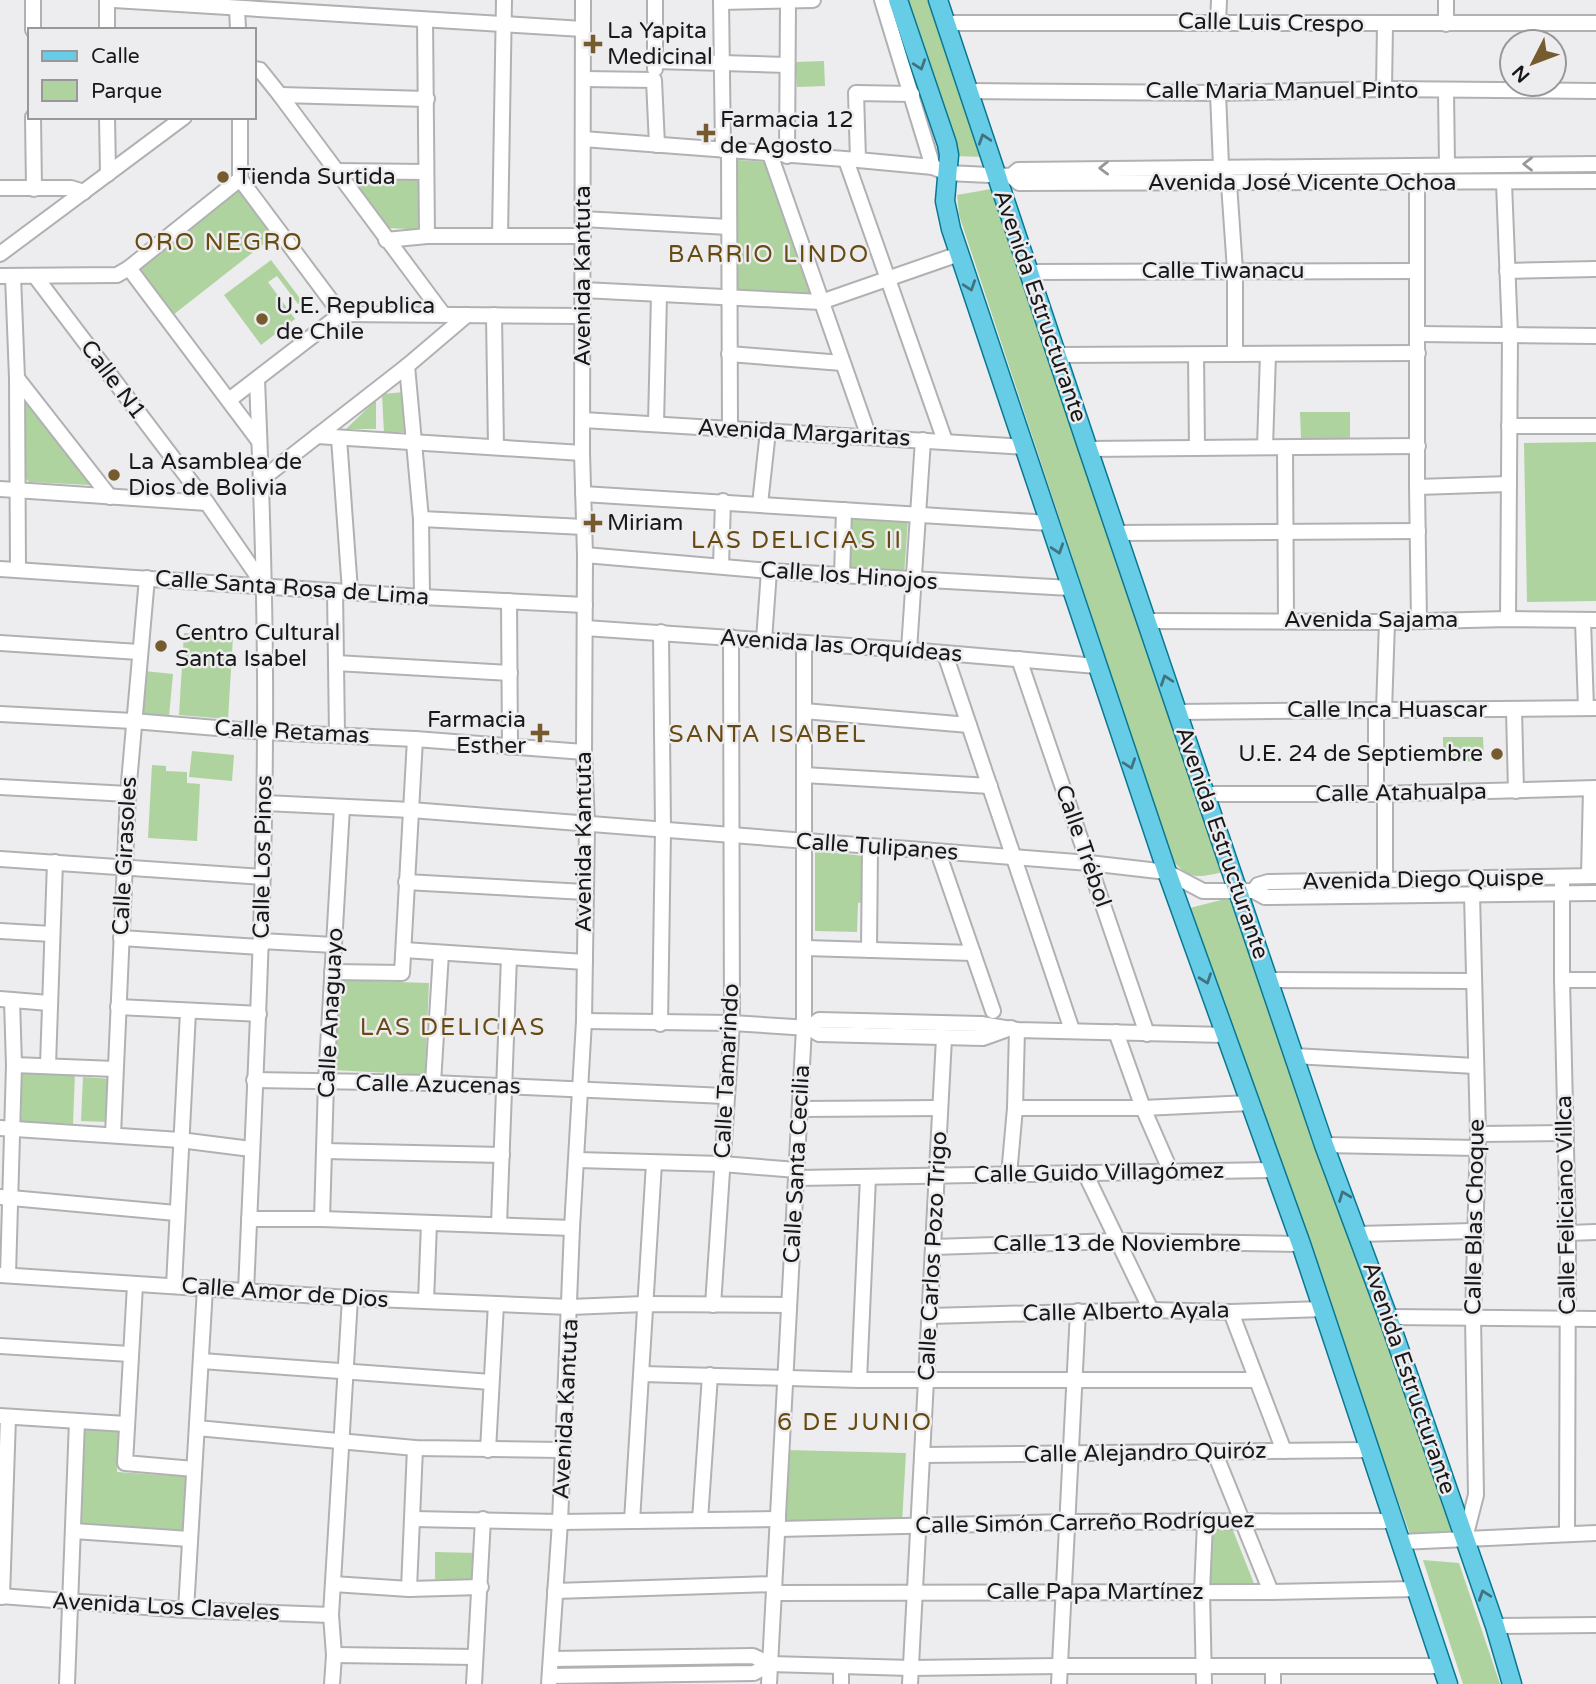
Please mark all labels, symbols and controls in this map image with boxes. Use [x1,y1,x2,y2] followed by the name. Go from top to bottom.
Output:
[1178,7,1364,39] street label: Calle Luis Crespo
[607,17,713,71] place label: La Yapita Medicinal
[28,28,256,119] legend
[1498,28,1568,98] north arrow
[585,36,601,52] marker: La Yapita Medicinal
[91,44,140,69] text: Calle
[912,58,926,70] one-way arrow
[1508,61,1534,87] text: N
[1145,77,1419,105] street label: Calle Maria Manuel Pinto
[91,79,162,104] text: Parque
[720,106,854,160] place label: Farmacia 12 de Agosto
[698,125,714,141] marker: Farmacia 12 de Agosto
[977,133,992,145] one-way arrow
[1522,156,1533,172] one-way arrow
[1099,160,1109,176] one-way arrow
[237,163,396,191] place label: Tienda Surtida
[215,169,231,185] marker: Tienda Surtida
[1148,169,1456,197] street label: Avenida José Vicente Ochoa
[569,185,597,367] street label: Avenida Kantuta
[987,186,1093,426] street label: Avenida Estructurante
[134,228,304,257] district label: ORO NEGRO
[668,240,870,269] district label: BARRIO LINDO
[1141,257,1305,285] street label: Calle Tiwanacu
[962,280,976,292] one-way arrow
[276,292,435,346] place label: U.E. Republica de Chile
[254,311,270,327] marker: U.E. Republica de Chile
[74,335,152,425] street label: Calle N1
[697,413,911,453] street label: Avenida Margaritas
[128,448,302,502] place label: La Asamblea de Dios de Bolivia
[106,467,122,483] marker: La Asamblea de Dios de Bolivia
[607,509,683,537] place label: Miriam
[585,515,601,531] marker: Miriam
[691,526,903,555] district label: LAS DELICIAS II
[1050,542,1064,554] one-way arrow
[759,556,939,596] street label: Calle los Hinojos
[154,564,430,612] street label: Calle Santa Rosa de Lima
[1284,606,1458,634] street label: Avenida Sajama
[175,619,340,673] place label: Centro Cultural Santa Isabel
[719,624,963,668] street label: Avenida las Orquídeas
[153,638,169,654] marker: Centro Cultural Santa Isabel
[1160,674,1174,686] one-way arrow
[1287,696,1487,724] street label: Calle Inca Huascar
[427,706,526,760] place label: Farmacia Esther
[214,714,370,750] street label: Calle Retamas
[669,720,867,749] district label: SANTA ISABEL
[1169,723,1275,963] street label: Avenida Estructurante
[532,725,548,741] marker: Farmacia Esther
[1238,740,1483,768] place label: U.E. 24 de Septiembre
[1489,746,1505,762] marker: U.E. 24 de Septiembre
[570,751,598,933] street label: Avenida Kantuta
[1122,758,1136,770] one-way arrow
[248,775,278,939] street label: Calle Los Pinos
[107,776,143,936] street label: Calle Girasoles
[1315,778,1487,808] street label: Calle Atahualpa
[1049,781,1117,911] street label: Calle Trébol
[795,827,959,867] street label: Calle Tulipanes
[1302,864,1544,896] street label: Avenida Diego Quispe
[313,927,349,1099] street label: Calle Anaguayo
[1197,972,1211,984] one-way arrow
[708,983,746,1159] street label: Calle Tamarindo
[360,1013,546,1042] district label: LAS DELICIAS
[778,1064,816,1264] street label: Calle Santa Cecilia
[355,1070,521,1100] street label: Calle Azucenas
[1550,1095,1582,1315] street label: Calle Feliciano Villca
[1459,1119,1491,1315] street label: Calle Blas Choque
[912,1130,954,1382] street label: Calle Carlos Pozo Trigo
[973,1157,1225,1189] street label: Calle Guido Villagómez
[1338,1190,1352,1202] one-way arrow
[993,1230,1241,1258] street label: Calle 13 de Noviembre
[1356,1258,1462,1498] street label: Avenida Estructurante
[180,1272,390,1314] street label: Calle Amor de Dios
[1022,1296,1230,1328] street label: Calle Alberto Ayala
[547,1318,585,1500] street label: Avenida Kantuta
[777,1408,933,1437] district label: 6 DE JUNIO
[1023,1437,1267,1469] street label: Calle Alejandro Quiróz
[915,1506,1255,1540] street label: Calle Simón Carreño Rodríguez
[986,1578,1204,1606] street label: Calle Papa Martínez
[51,1587,281,1627] street label: Avenida Los Claveles
[1478,1590,1492,1602] one-way arrow

